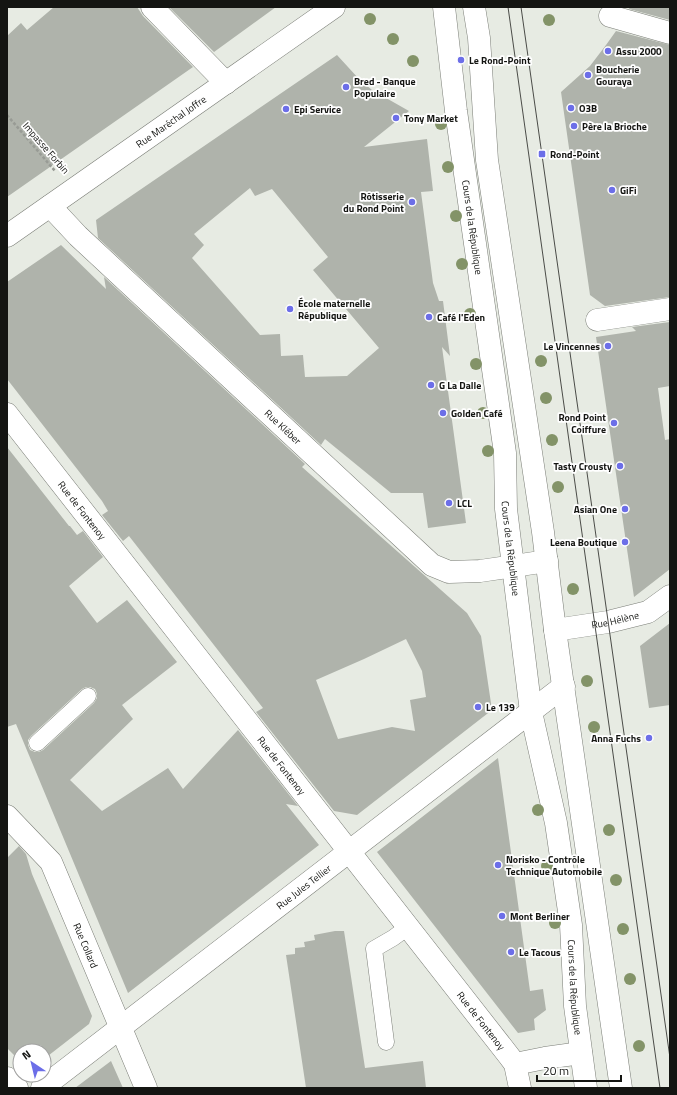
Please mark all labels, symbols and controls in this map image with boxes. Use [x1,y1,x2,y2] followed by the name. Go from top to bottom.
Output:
[616,44,662,59] place label: Assu 2000
[603,46,613,56] marker: Assu 2000
[469,53,531,68] place label: Le Rond-Point
[456,55,466,65] marker: Le Rond-Point
[596,62,639,89] place label: Boucherie Gouraya
[583,70,593,80] marker: Boucherie Gouraya
[354,74,416,101] place label: Bred - Banque Populaire
[341,82,351,92] marker: Bred - Banque Populaire
[133,91,209,151] street label: Rue Maréchal Joffre
[579,101,597,116] place label: O3B
[294,102,341,117] place label: Epi Service
[566,103,576,113] marker: O3B
[281,104,291,114] marker: Epi Service
[404,111,458,126] place label: Tony Market
[391,113,401,123] marker: Tony Market
[19,119,73,177] street label: Impasse Forbin
[582,119,647,134] place label: Père la Brioche
[569,121,579,131] marker: Père la Brioche
[550,147,600,162] place label: Rond-Point
[537,149,547,159] marker: Rond-Point
[458,179,487,275] street label: Cours de la République
[620,183,637,198] place label: GiFi
[607,185,617,195] marker: GiFi
[343,189,404,216] place label: Rôtisserie du Rond Point
[407,197,417,207] marker: Rôtisserie du Rond Point
[298,296,370,323] place label: École maternelle République
[285,304,295,314] marker: École maternelle République
[437,310,485,325] place label: Café l'Eden
[424,312,434,322] marker: Café l'Eden
[543,339,600,354] place label: Le Vincennes
[603,341,613,351] marker: Le Vincennes
[439,378,481,393] place label: G La Dalle
[426,380,436,390] marker: G La Dalle
[261,406,305,448] street label: Rue Kléber
[451,406,503,421] place label: Golden Café
[438,408,448,418] marker: Golden Café
[558,410,606,437] place label: Rond Point Coiffure
[609,418,619,428] marker: Rond Point Coiffure
[553,459,612,474] place label: Tasty Crousty
[615,461,625,471] marker: Tasty Crousty
[54,478,110,543] street label: Rue de Fontenoy
[457,496,472,511] place label: LCL
[444,498,454,508] marker: LCL
[498,501,524,597] street label: Cours de la République
[574,502,617,517] place label: Asian One
[620,504,630,514] marker: Asian One
[550,535,617,550] place label: Leena Boutique
[620,537,630,547] marker: Leena Boutique
[590,607,640,632] street label: Rue Hélène
[486,700,515,715] place label: Le 139
[473,702,483,712] marker: Le 139
[591,731,641,746] place label: Anna Fuchs
[254,733,310,798] street label: Rue de Fontenoy
[644,733,654,743] marker: Anna Fuchs
[506,852,602,879] place label: Norisko - Contrôle Technique Automobile
[273,860,335,913] street label: Rue Jules Tellier
[493,860,503,870] marker: Norisko - Contrôle Technique Automobile
[510,909,570,924] place label: Mont Berliner
[497,911,507,921] marker: Mont Berliner
[70,920,102,970] street label: Rue Collard
[564,939,586,1036] street label: Cours de la République
[519,945,561,960] place label: Le Tacous
[506,947,516,957] marker: Le Tacous
[454,988,509,1053] street label: Rue de Fontenoy
[12,1043,52,1083] north arrow
[19,1046,34,1064] text: N
[537,1057,621,1083] scale bar
[543,1061,569,1080] text: 20 m

